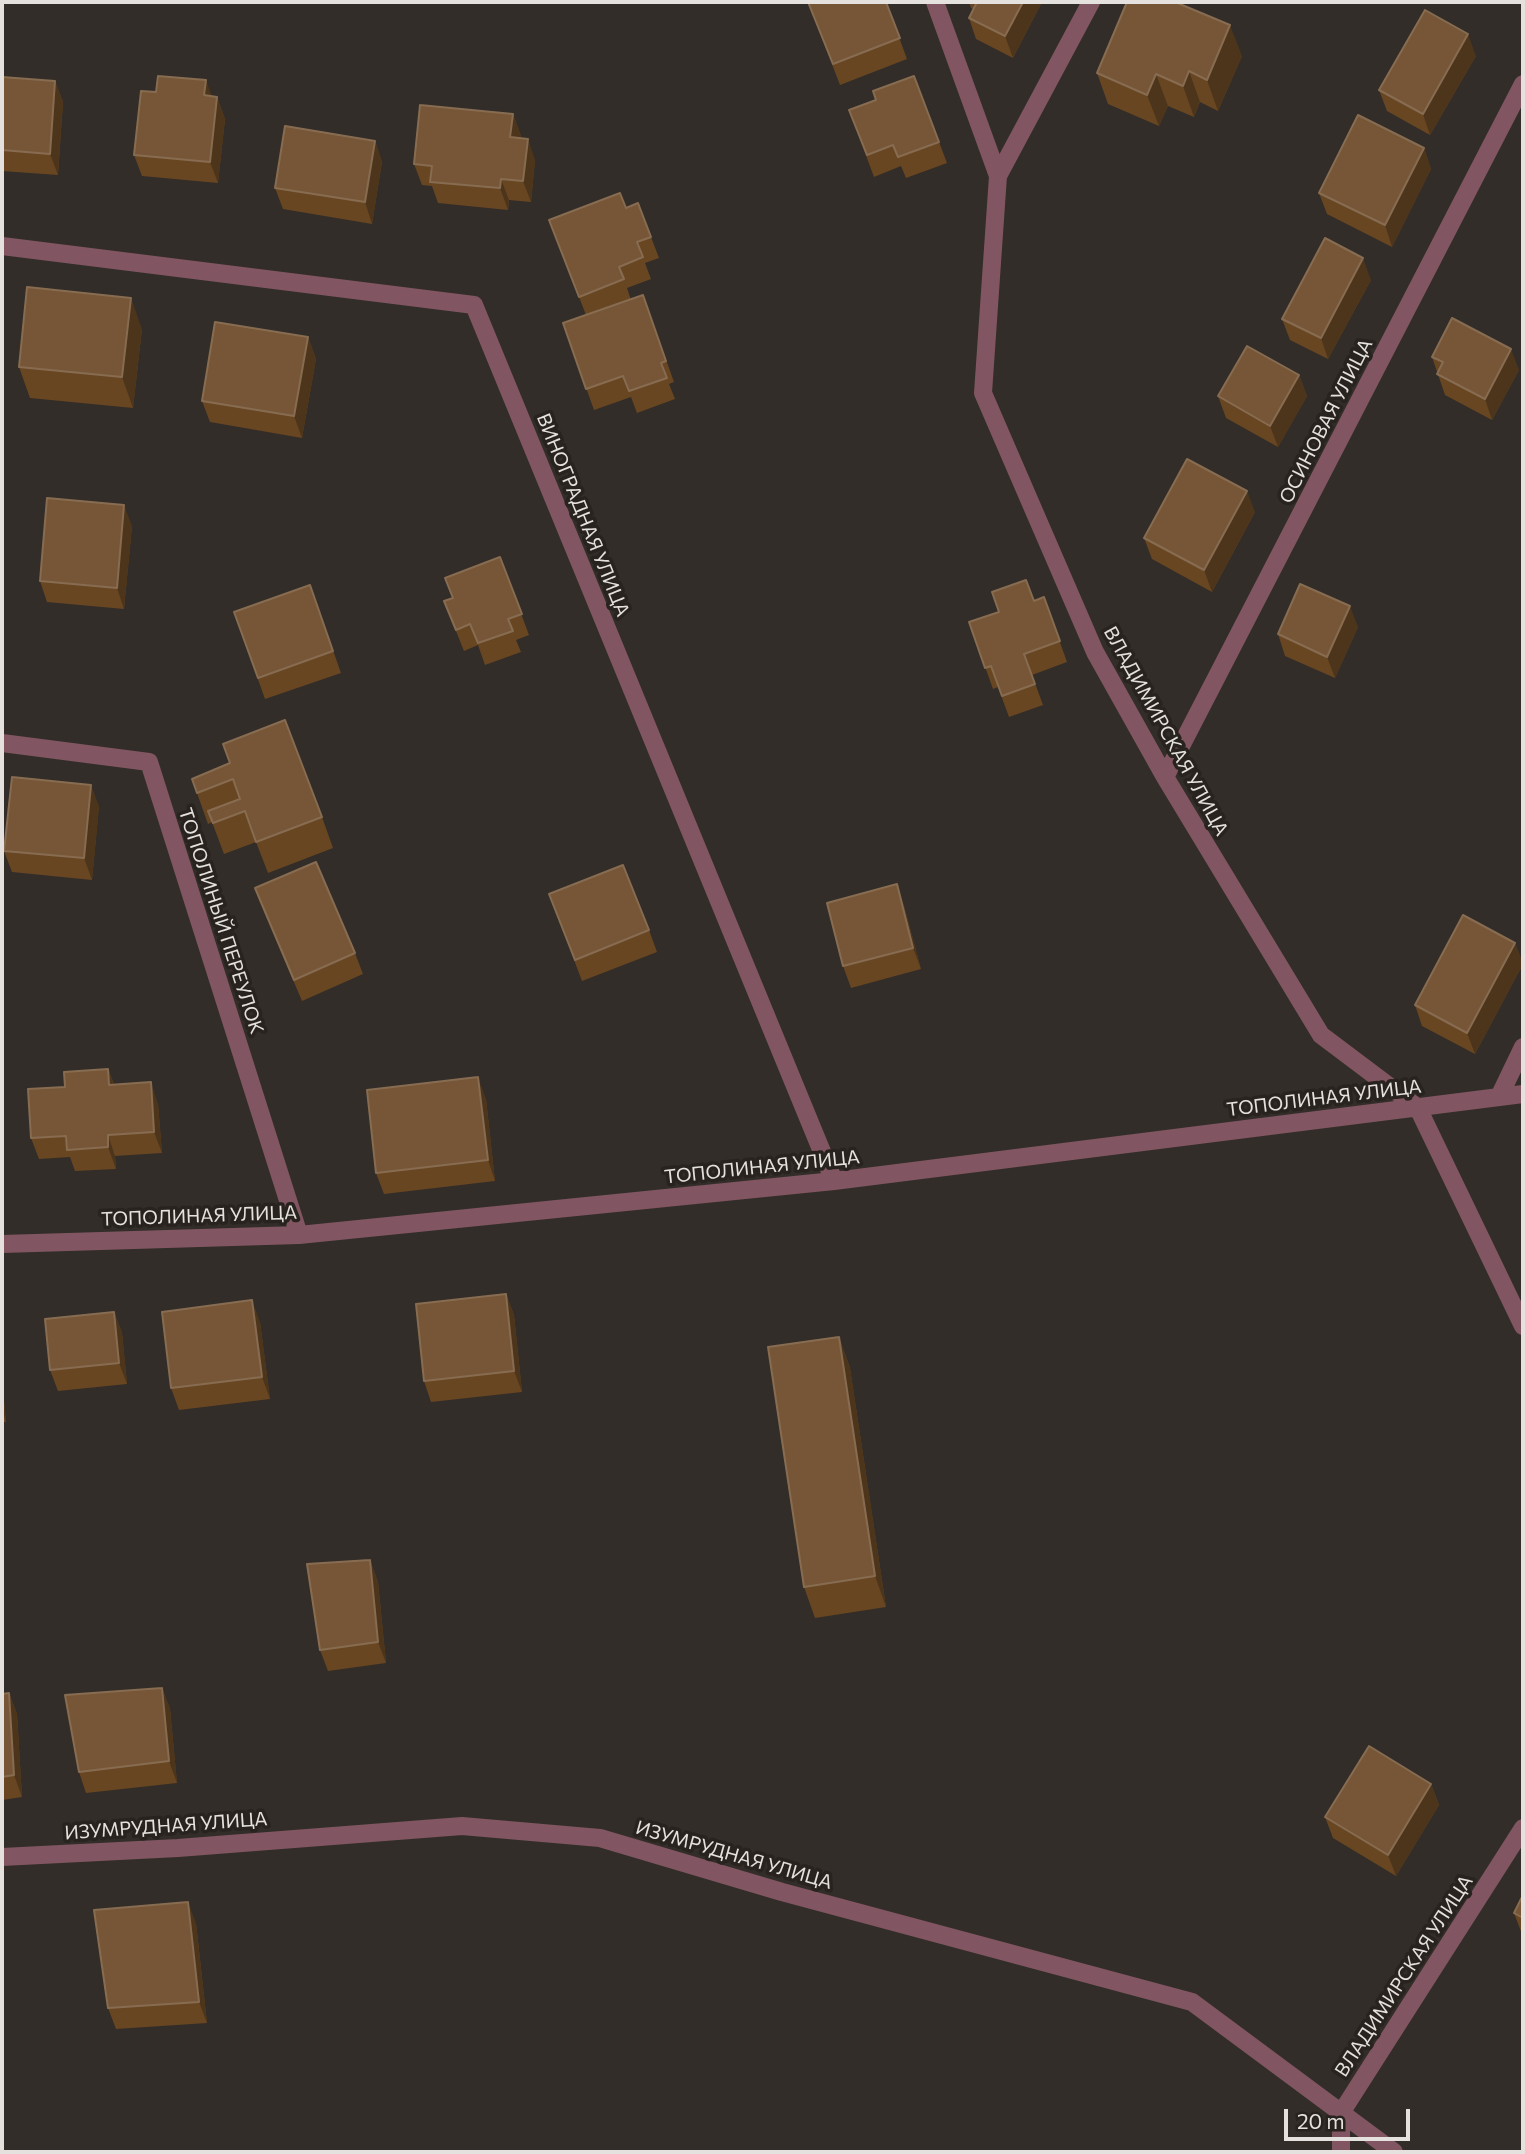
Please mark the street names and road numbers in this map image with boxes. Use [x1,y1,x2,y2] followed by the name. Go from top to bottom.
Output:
[1275,335,1377,507] street label: ОСИНОВАЯ УЛИЦА
[532,410,634,620] street label: ВИНОГРАДНАЯ УЛИЦА
[1099,622,1233,840] street label: ВЛАДИМИРСКАЯ УЛИЦА
[174,805,268,1037] street label: ТОПОЛИНЫЙ ПЕРЕУЛОК
[1225,1075,1423,1121] street label: ТОПОЛИНАЯ УЛИЦА
[663,1145,861,1189] street label: ТОПОЛИНАЯ УЛИЦА
[101,1201,297,1231] street label: ТОПОЛИНАЯ УЛИЦА
[64,1808,268,1844] street label: ИЗУМРУДНАЯ УЛИЦА
[633,1816,835,1894] street label: ИЗУМРУДНАЯ УЛИЦА
[1330,1871,1478,2081] street label: ВЛАДИМИРСКАЯ УЛИЦА

